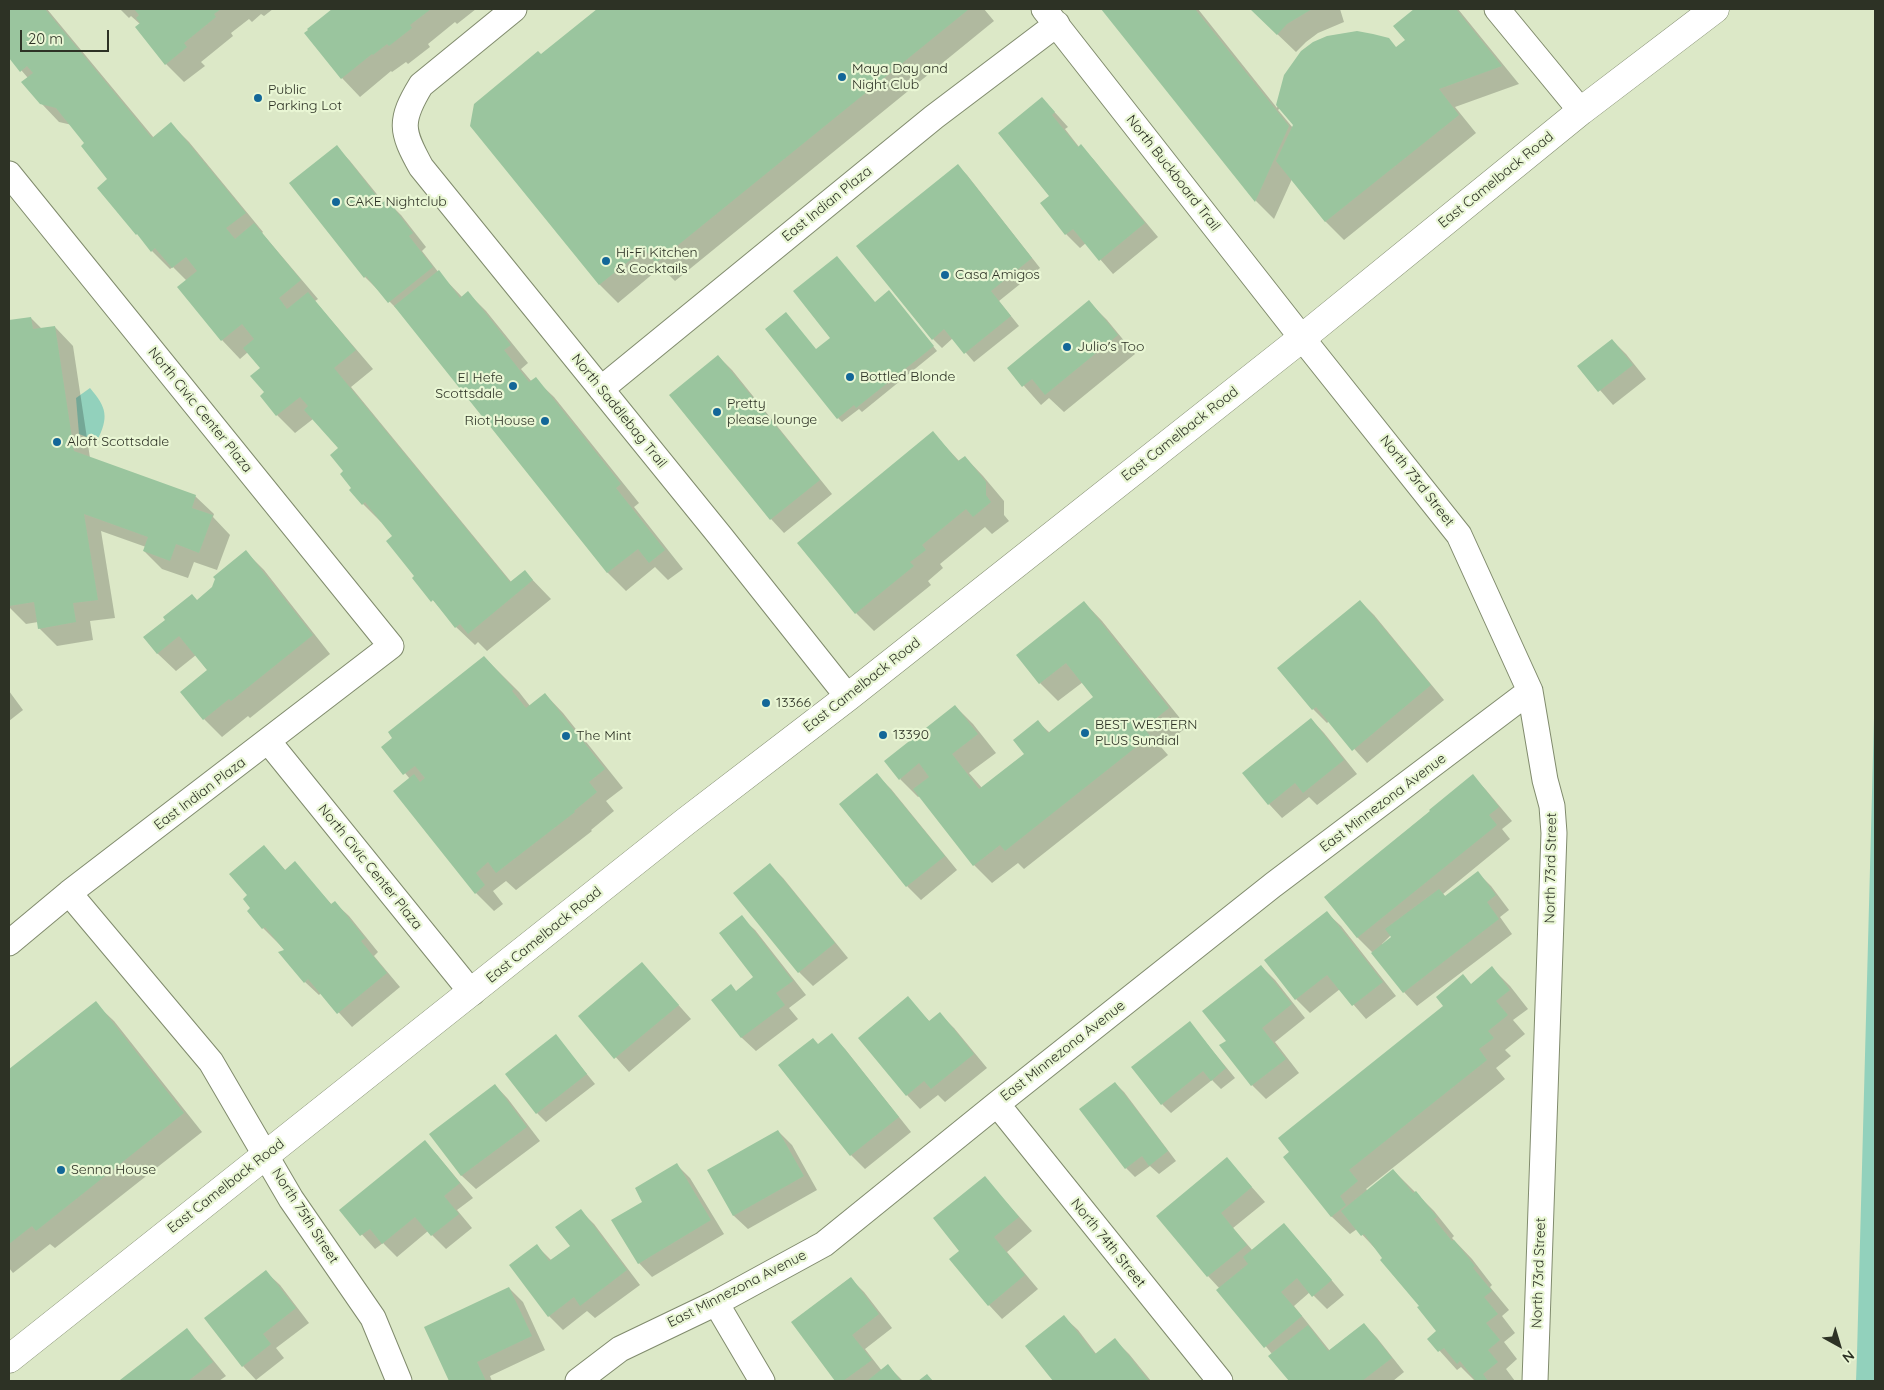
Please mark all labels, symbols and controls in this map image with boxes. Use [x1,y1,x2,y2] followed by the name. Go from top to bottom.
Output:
[22,20,111,52] scale bar
[28,29,63,48] text: 20 m
[852,61,948,94] place label: Maya Day and Night Club
[836,71,848,83] marker: Maya Day and Night Club
[268,82,342,114] place label: Public Parking Lot
[252,92,264,104] marker: Public Parking Lot
[1122,112,1224,234] street label: North Buckboard Trail
[1435,128,1557,232] street label: East Camelback Road
[779,163,875,245] street label: East Indian Plaza
[346,194,447,210] place label: CAKE Nightclub
[330,196,342,208] marker: CAKE Nightclub
[616,245,698,278] place label: Hi-Fi Kitchen & Cocktails
[600,255,612,267] marker: Hi-Fi Kitchen & Cocktails
[955,267,1040,283] place label: Casa Amigos
[939,269,951,281] marker: Casa Amigos
[1077,339,1144,355] place label: Julio's Too
[1061,341,1073,353] marker: Julio's Too
[144,344,256,476] street label: North Civic Center Plaza
[568,351,670,471] street label: North Saddlebag Trail
[860,369,955,385] place label: Bottled Blonde
[435,370,503,402] place label: El Hefe Scottsdale
[844,371,856,383] marker: Bottled Blonde
[507,380,519,392] marker: El Hefe Scottsdale
[1118,383,1242,485] street label: East Camelback Road
[727,396,817,428] place label: Pretty please lounge
[711,406,723,418] marker: Pretty please lounge
[465,413,535,429] place label: Riot House
[539,415,551,427] marker: Riot House
[1376,432,1458,530] street label: North 73rd Street
[67,434,169,450] place label: Aloft Scottsdale
[51,436,63,448] marker: Aloft Scottsdale
[800,634,924,736] street label: East Camelback Road
[776,695,811,711] place label: 13366
[760,697,772,709] marker: 13366
[1095,717,1198,750] place label: BEST WESTERN PLUS Sundial
[893,727,929,743] place label: 13390
[1079,727,1091,739] marker: BEST WESTERN PLUS Sundial
[576,728,632,744] place label: The Mint
[877,729,889,741] marker: 13390
[560,730,572,742] marker: The Mint
[1317,750,1449,856] street label: East Minnezona Avenue
[151,754,249,834] street label: East Indian Plaza
[314,801,426,933] street label: North Civic Center Plaza
[1542,812,1560,924] street label: North 73rd Street
[483,883,605,987] street label: East Camelback Road
[997,997,1129,1105] street label: East Minnezona Avenue
[164,1135,288,1237] street label: East Camelback Road
[71,1162,156,1178] place label: Senna House
[55,1164,67,1176] marker: Senna House
[268,1165,342,1267] street label: North 75th Street
[1067,1195,1149,1291] street label: North 74th Street
[1529,1217,1549,1329] street label: North 73rd Street
[665,1247,809,1331] street label: East Minnezona Avenue
[1814,1320,1864,1370] north arrow
[1839,1346,1858,1367] text: N

